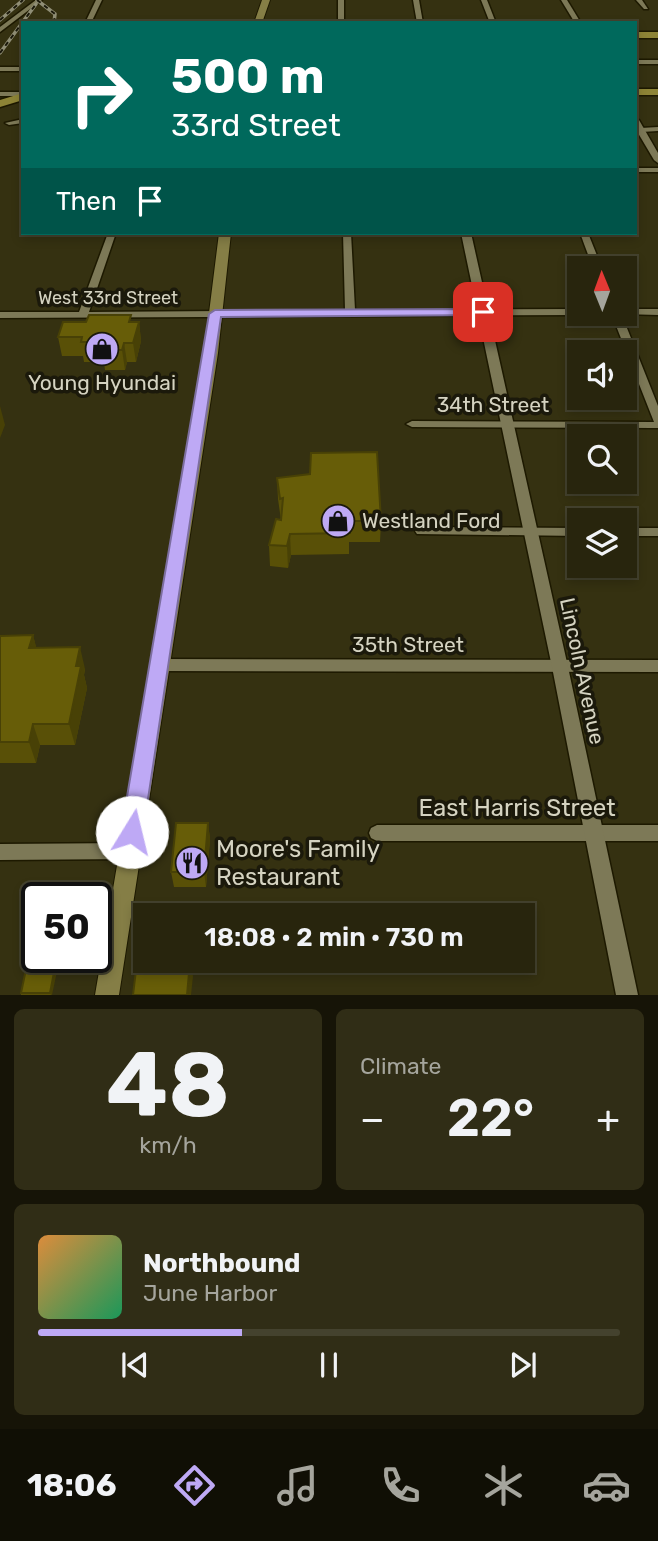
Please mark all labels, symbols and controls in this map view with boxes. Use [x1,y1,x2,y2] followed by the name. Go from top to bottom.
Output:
[171,47,325,105] text: 500 m
[56,49,147,140] icon: right
[171,106,341,144] text: 33rd Street
[131,182,169,220] icon: arrive
[56,186,117,217] text: Then
[567,256,637,326] north arrow
[567,256,637,578] map controls
[453,282,513,342] pin
[38,287,178,309] street label: West 33rd Street
[464,293,502,331] icon: arrive
[83,330,121,368] shop icon: Young Hyundai
[567,340,637,410] button: sound
[28,370,176,395] place label: Young Hyundai
[437,392,549,417] street label: 34th Street
[567,424,637,494] button: search
[319,502,357,540] shop icon: Westland Ford
[362,508,500,533] place label: Westland Ford
[567,508,637,578] button: layers
[555,595,610,746] street label: Lincoln Avenue
[352,632,464,657] street label: 35th Street
[418,794,616,822] street label: East Harris Street
[95,795,169,869] position arrow
[216,835,380,891] place label: Moore's Family Restaurant
[173,844,211,882] restaurant icon: Moore's Family Restaurant
[21,882,112,973] speed limit sign: 50
[204,922,464,953] text: 18:08 · 2 min · 730 m
[106,1031,230,1139] text: 48
[360,1052,441,1080] text: Climate
[447,1087,534,1149] text: 22°
[360,1096,385,1142] text: −
[596,1096,620,1142] text: +
[139,1131,197,1159] text: km/h
[143,1248,301,1279] text: Northbound
[143,1279,277,1307] text: June Harbor
[116,1346,154,1384] icon: previous
[310,1346,348,1384] icon: pause
[504,1346,542,1384] icon: next
[170,1461,219,1510] icon: directions
[273,1461,322,1510] icon: music
[376,1461,425,1510] icon: phone
[479,1461,528,1510] icon: climate
[582,1461,631,1510] icon: car
[27,1466,116,1504] text: 18:06

